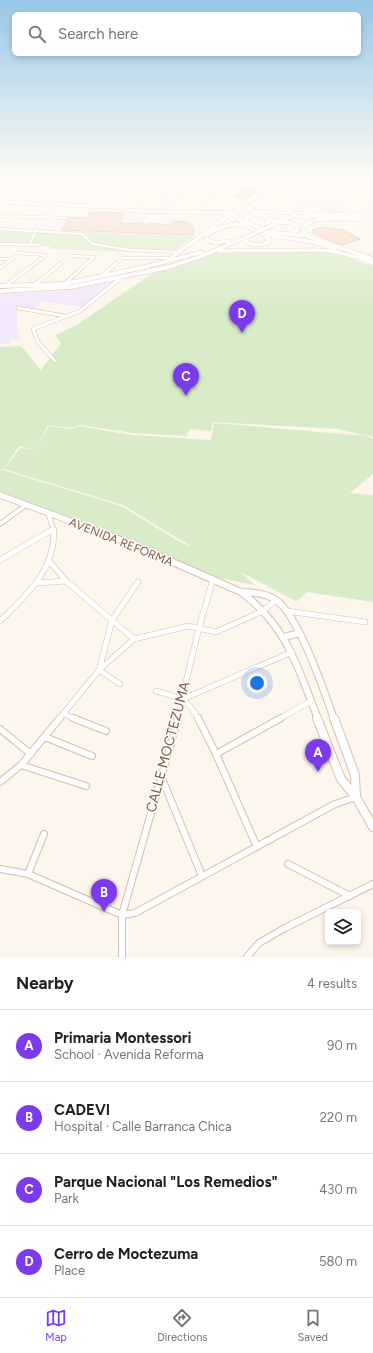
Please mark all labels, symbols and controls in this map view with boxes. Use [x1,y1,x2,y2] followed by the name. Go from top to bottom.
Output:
[12,12,361,56] search box
[26,23,48,45] icon: search
[58,25,138,43] text: Search here
[229,300,255,333] pin: D
[173,363,199,396] pin: C
[67,515,175,569] street label: AVENIDA REFORMA
[247,673,267,693] your location
[142,679,194,814] street label: CALLE MOCTEZUMA
[305,739,331,772] pin: A
[91,879,117,912] pin: B
[325,909,361,945] map controls
[325,909,361,945] button: layers
[16,973,74,993] text: Nearby
[307,976,357,991] text: 4 results
[54,1029,191,1047] text: Primaria Montessori
[24,1038,34,1053] text: A
[327,1038,357,1053] text: 90 m
[54,1047,204,1062] text: School · Avenida Reforma
[54,1101,110,1119] text: CADEVI
[25,1110,33,1125] text: B
[320,1110,357,1125] text: 220 m
[54,1119,232,1134] text: Hospital · Calle Barranca Chica
[54,1173,278,1191] text: Parque Nacional "Los Remedios"
[24,1182,34,1197] text: C
[319,1182,357,1197] text: 430 m
[54,1191,79,1206] text: Park
[54,1245,198,1263] text: Cerro de Moctezuma
[24,1254,34,1269] text: D
[319,1254,357,1269] text: 580 m
[54,1263,85,1278] text: Place
[45,1307,67,1344] tab: Map
[157,1307,207,1344] tab: Directions
[298,1307,328,1344] tab: Saved

